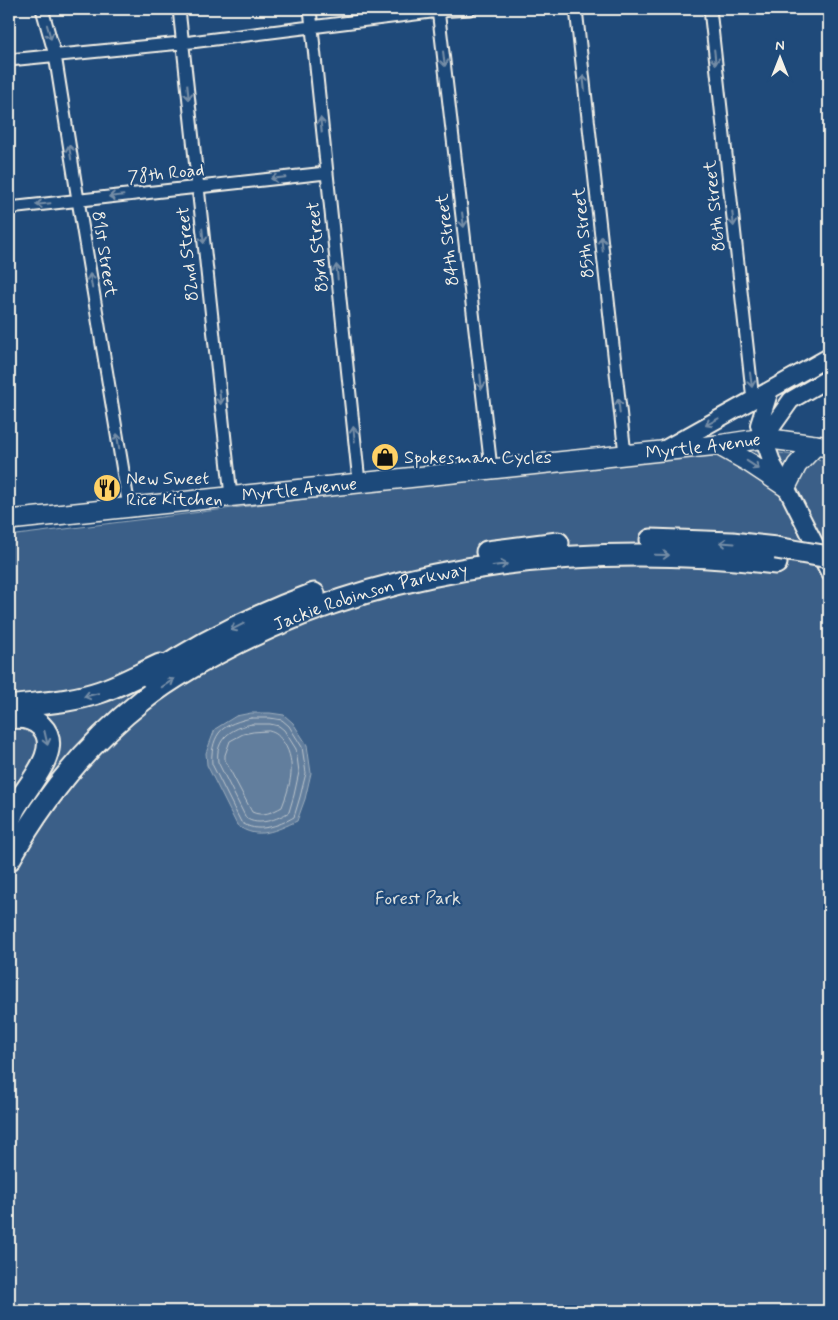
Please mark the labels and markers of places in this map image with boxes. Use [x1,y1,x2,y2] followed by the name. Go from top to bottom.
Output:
[370,442,400,472] shop icon: Spokesman Cycles
[404,446,552,470] place label: Spokesman Cycles
[126,467,223,512] place label: New Sweet Rice Kitchen
[92,473,122,503] restaurant icon: New Sweet Rice Kitchen

